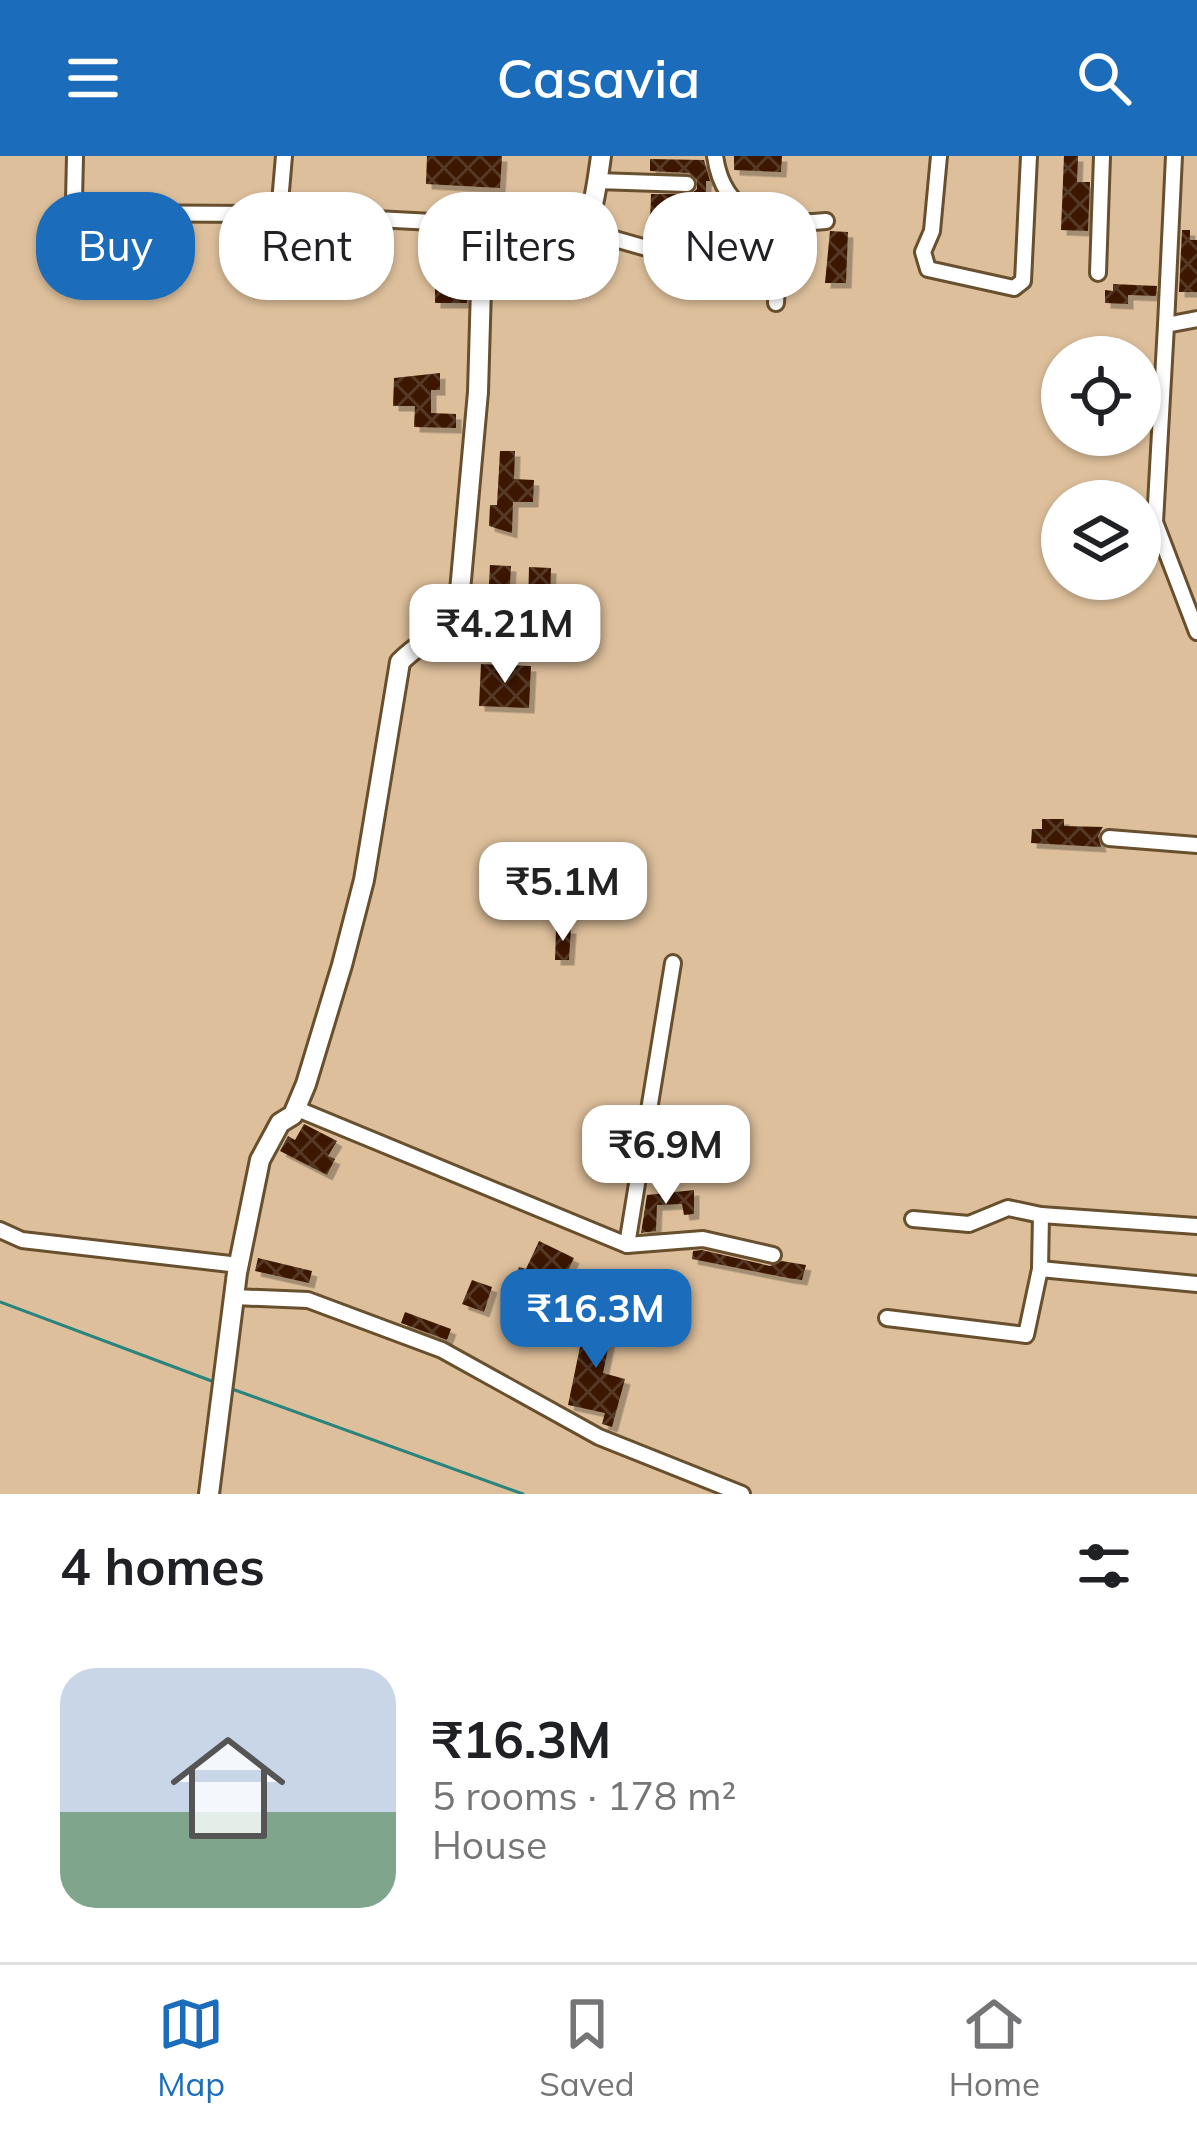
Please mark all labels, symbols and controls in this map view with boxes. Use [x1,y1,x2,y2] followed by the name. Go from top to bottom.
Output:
[497,44,700,112] text: Casavia
[60,45,126,111] icon: menu
[1071,45,1137,111] icon: search
[36,192,195,300] chip: Buy
[219,192,394,300] chip: Rent
[418,192,619,300] chip: Filters
[643,192,817,300] chip: New
[1041,336,1161,600] map controls
[1041,336,1161,456] button: locate
[1041,480,1161,600] button: layers
[407,584,603,686] pin: ₹4.21M
[436,598,574,647] text: ₹4.21M
[479,842,647,944] pin: ₹5.1M
[506,856,620,905] text: ₹5.1M
[582,1105,750,1207] pin: ₹6.9M
[609,1119,723,1168] text: ₹6.9M
[498,1269,694,1371] pin: ₹16.3M
[527,1283,665,1332] text: ₹16.3M
[1071,1533,1137,1599] icon: filters
[60,1534,265,1598] text: 4 homes
[432,1707,611,1771] text: ₹16.3M
[156,1716,300,1860] icon: home
[432,1771,736,1820] text: 5 rooms · 178 m²
[432,1820,547,1869] text: House
[157,1991,225,2104] tab: Map
[539,1991,635,2104] tab: Saved
[949,1991,1040,2104] tab: Home

